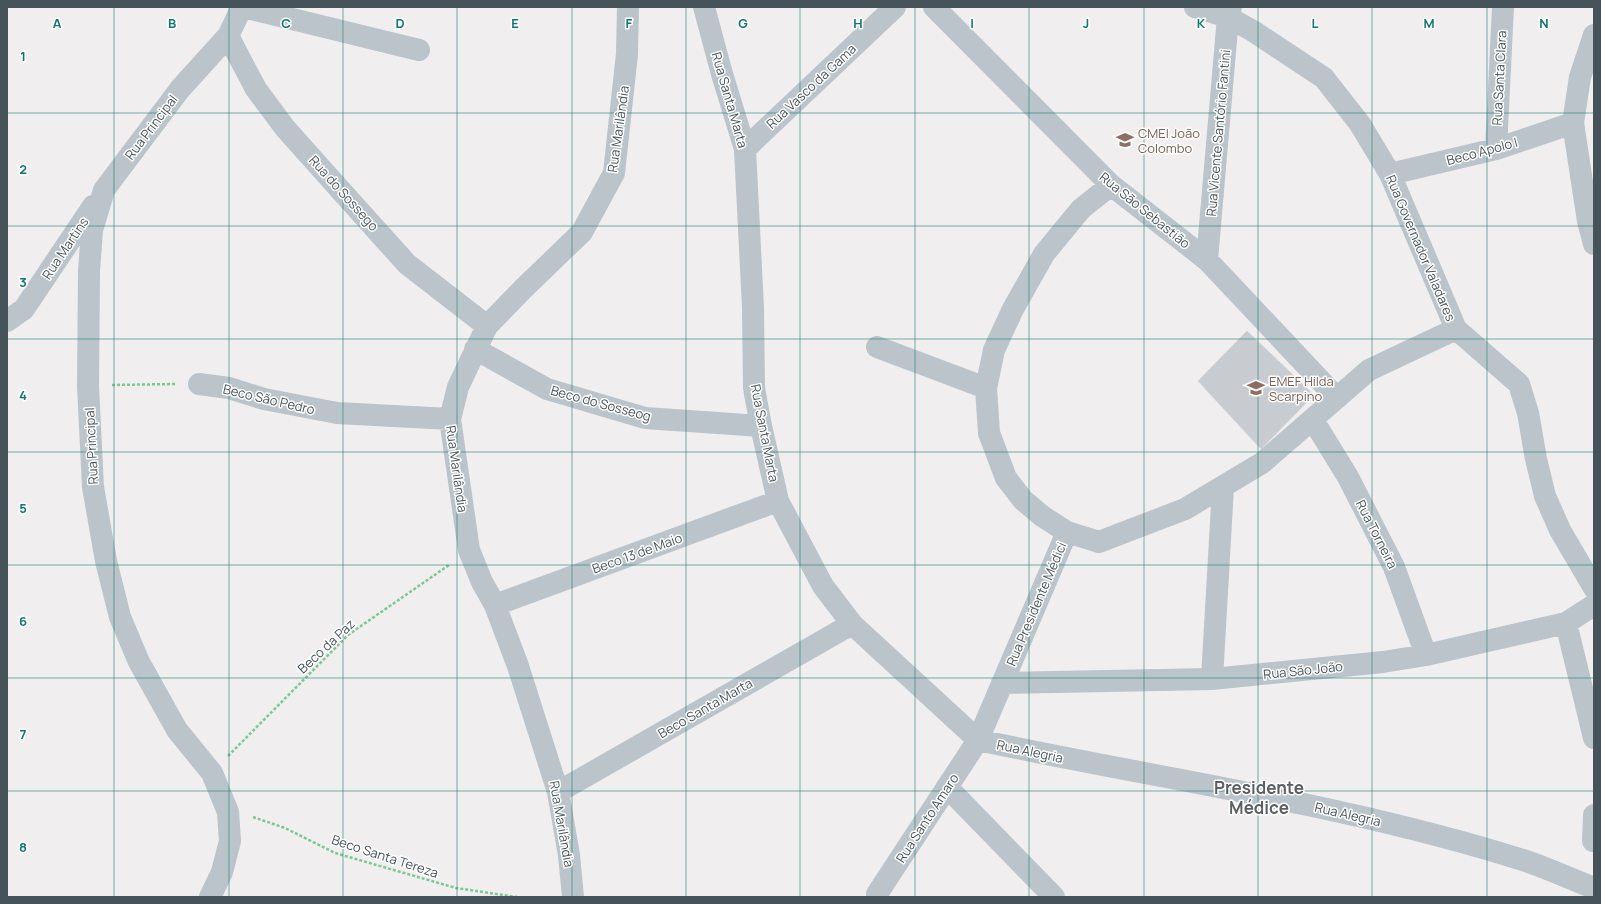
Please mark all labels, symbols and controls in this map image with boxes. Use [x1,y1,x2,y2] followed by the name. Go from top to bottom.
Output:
[53,14,62,32] text: A
[168,14,176,32] text: B
[281,14,291,32] text: C
[395,14,405,32] text: D
[511,14,519,32] text: E
[626,14,633,32] text: F
[738,14,748,32] text: G
[853,14,863,32] text: H
[970,14,974,32] text: I
[1083,14,1089,32] text: J
[1197,14,1206,32] text: K
[1312,14,1319,32] text: L
[1423,14,1435,32] text: M
[1539,14,1549,32] text: N
[1488,30,1510,126] street label: Rua Santa Clara
[762,40,860,132] street label: Rua Vasco da Gama
[20,47,26,65] text: 1
[1202,49,1234,217] street label: Rua Vicente Santório Fantini
[708,50,752,150] street label: Rua Santa Marta
[603,84,633,174] street label: Rua Marilândia
[121,91,181,163] street label: Rua Principal
[1138,124,1200,157] place label: CMEI João Colombo
[1115,130,1135,150] school or university icon: CMEI João Colombo
[1444,133,1520,169] street label: Beco Apolo I
[305,151,383,235] street label: Rua do Sossego
[19,160,27,178] text: 2
[1096,168,1194,252] street label: Rua São Sebastião
[1382,172,1460,324] street label: Rua Governador Valadares
[38,213,93,283] street label: Rua Martins
[19,273,27,291] text: 3
[1269,372,1334,405] place label: EMEF Hilda Scarpino
[1246,378,1266,398] school or university icon: EMEF Hilda Scarpino
[221,380,317,418] street label: Beco São Pedro
[549,381,653,425] street label: Beco do Sosseog
[747,383,783,483] street label: Rua Santa Marta
[19,386,27,404] text: 4
[80,407,102,485] street label: Rua Principal
[442,424,472,514] street label: Rua Marilândia
[1352,497,1402,571] street label: Rua Torneira
[19,499,27,517] text: 5
[590,528,685,578] street label: Beco 13 de Maio
[1002,539,1070,669] street label: Rua Presidente Médici
[19,612,27,630] text: 6
[294,615,359,677] street label: Beco da Paz
[1262,657,1344,683] street label: Rua São João
[655,674,755,742] street label: Beco Santa Marta
[20,725,27,743] text: 7
[995,735,1065,767] street label: Rua Alegria
[891,770,963,866] street label: Rua Santo Amaro
[1214,776,1304,819] district label: Presidente Médice
[546,779,578,869] street label: Rua Marilândia
[1313,798,1383,830] street label: Rua Alegria
[329,830,441,882] street label: Beco Santa Tereza
[19,838,27,856] text: 8

